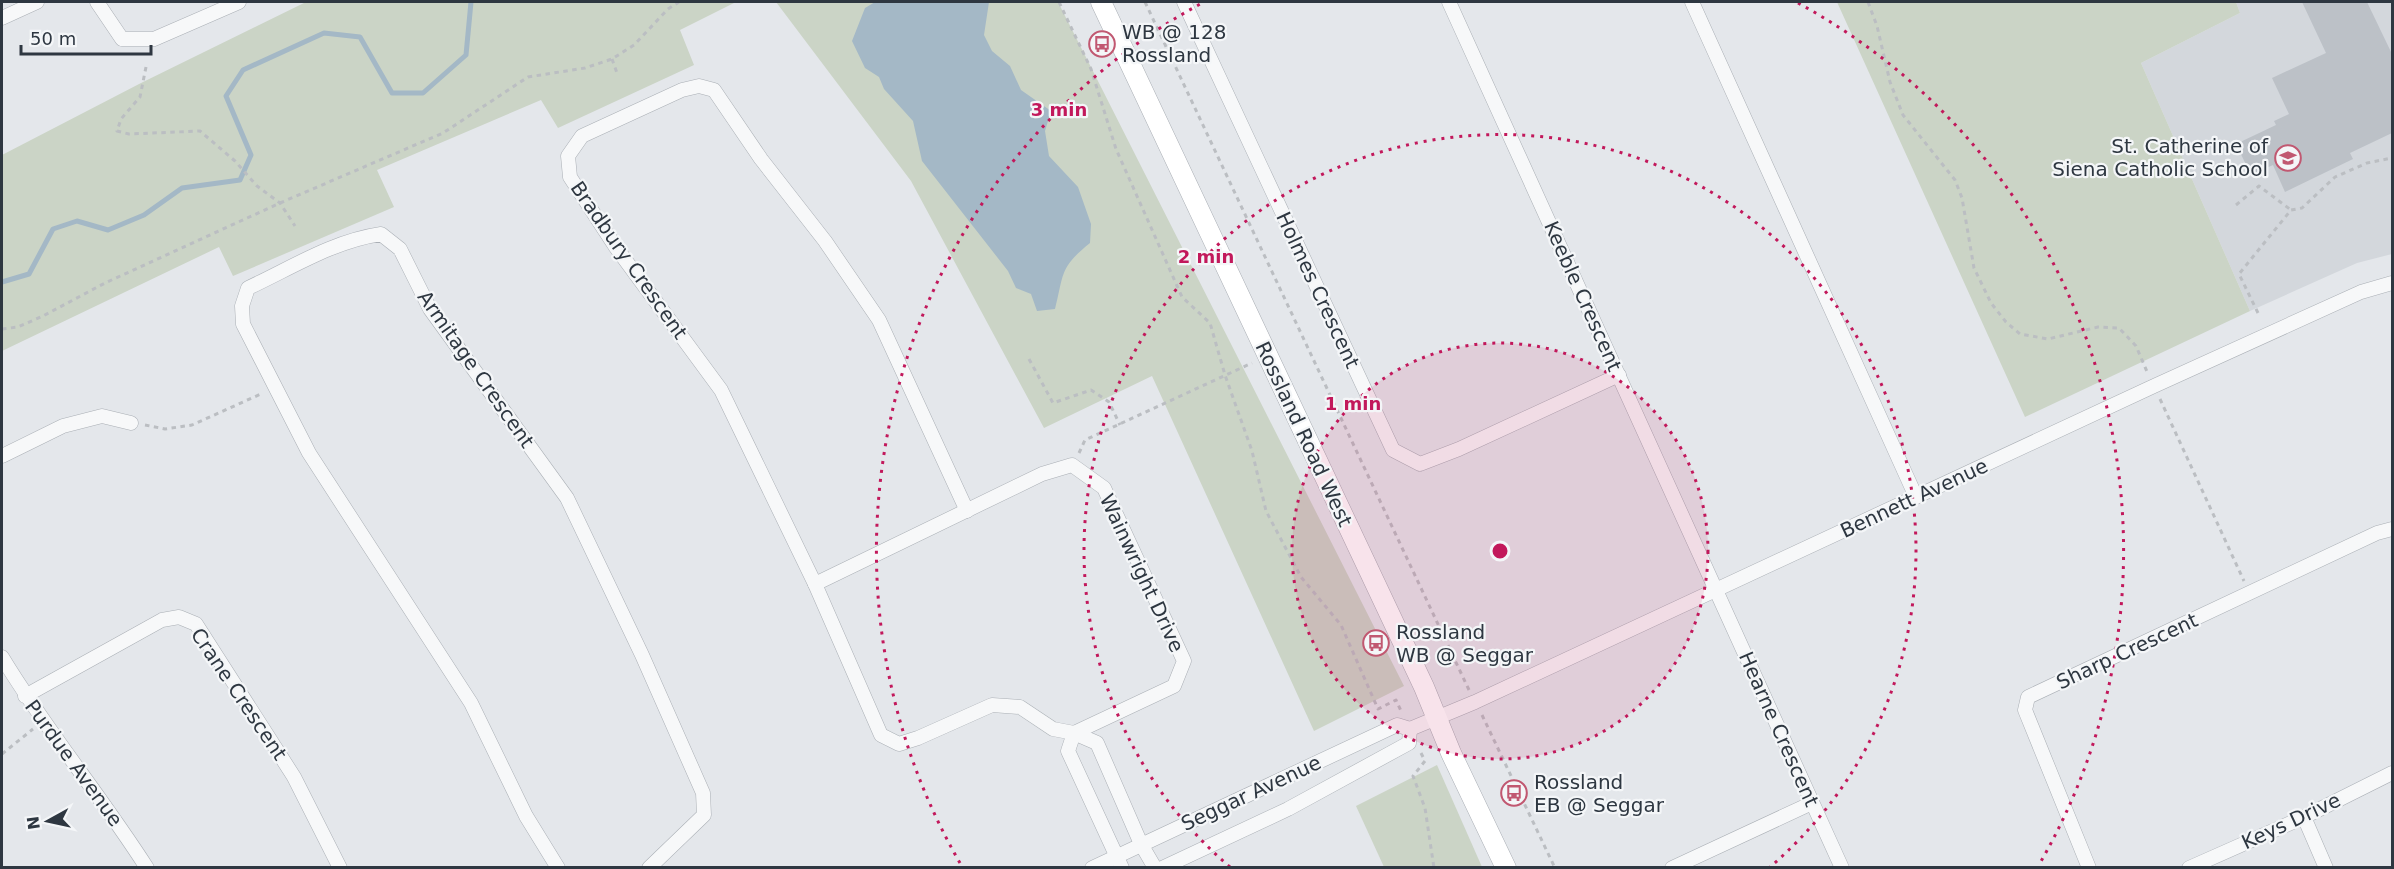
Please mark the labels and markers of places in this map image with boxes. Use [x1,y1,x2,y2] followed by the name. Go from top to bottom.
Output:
[1122,20,1226,67] place label: WB @ 128 Rossland
[1087,29,1117,59] bus stop icon: WB @ 128 Rossland
[2052,134,2269,181] place label: St. Catherine of Siena Catholic School
[2273,143,2303,173] school or university icon: St. Catherine of Siena Catholic School
[1490,541,1510,561] centre of rings
[1396,620,1534,667] place label: Rossland WB @ Seggar
[1361,628,1391,658] bus stop icon: Rossland WB @ Seggar
[1534,770,1665,817] place label: Rossland EB @ Seggar
[1499,778,1529,808] bus stop icon: Rossland EB @ Seggar

